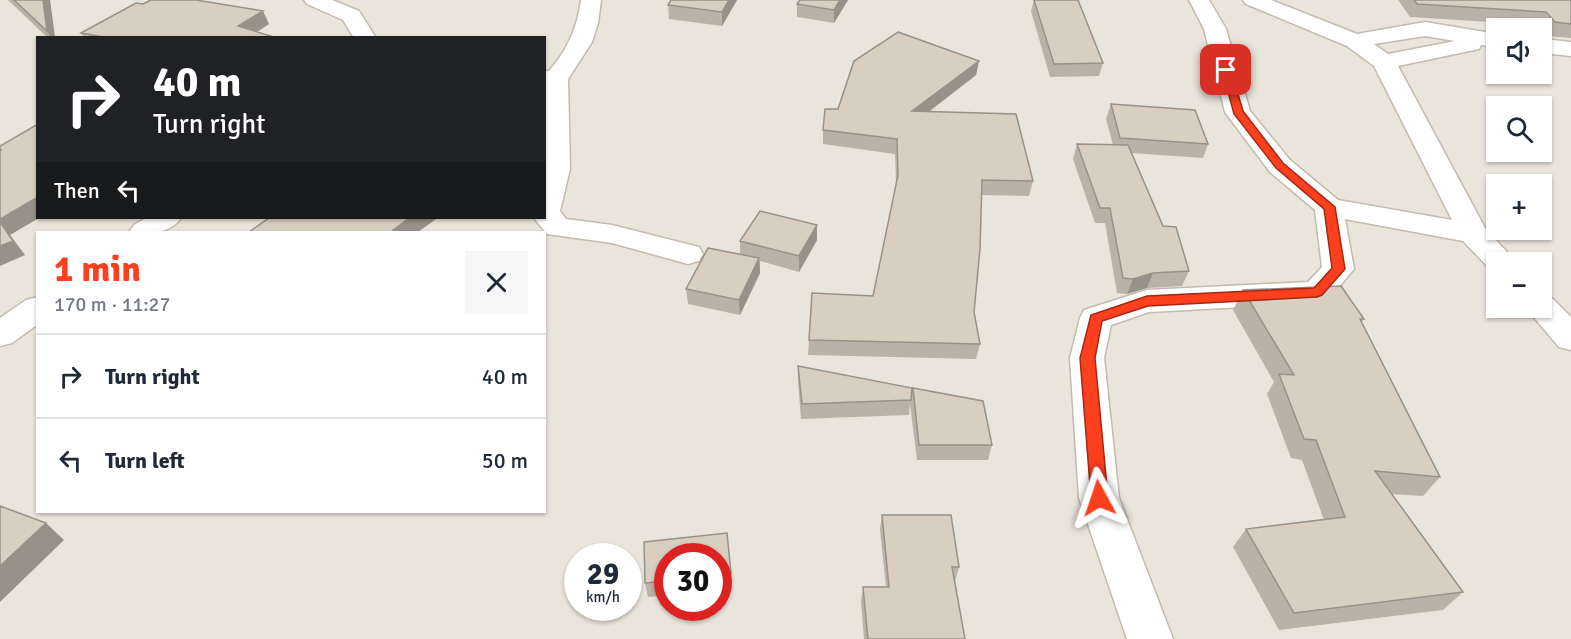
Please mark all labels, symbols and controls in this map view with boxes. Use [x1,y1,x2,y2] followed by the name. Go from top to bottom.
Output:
[1486,18,1552,318] map controls
[1486,18,1552,84] button: sound
[1200,44,1251,95] pin
[1209,53,1242,86] icon: arrive
[153,57,242,108] text: 40 m
[54,60,132,138] icon: right
[1486,96,1552,162] button: search
[153,108,266,141] text: Turn right
[112,174,145,207] icon: left
[1486,174,1552,240] button: +
[54,177,100,204] text: Then
[54,247,141,292] text: 1 min
[465,251,528,314] button: close
[1486,252,1552,318] button: −
[54,292,170,317] text: 170 m · 11:27
[54,360,87,393] icon: right
[105,363,200,390] text: Turn right
[482,363,528,390] text: 40 m
[54,444,87,477] icon: left
[105,447,185,474] text: Turn left
[482,447,528,474] text: 50 m
[1067,466,1131,530] position arrow
[654,543,732,621] speed limit sign: 30
[587,556,619,593] text: 29
[586,588,620,606] text: km/h

